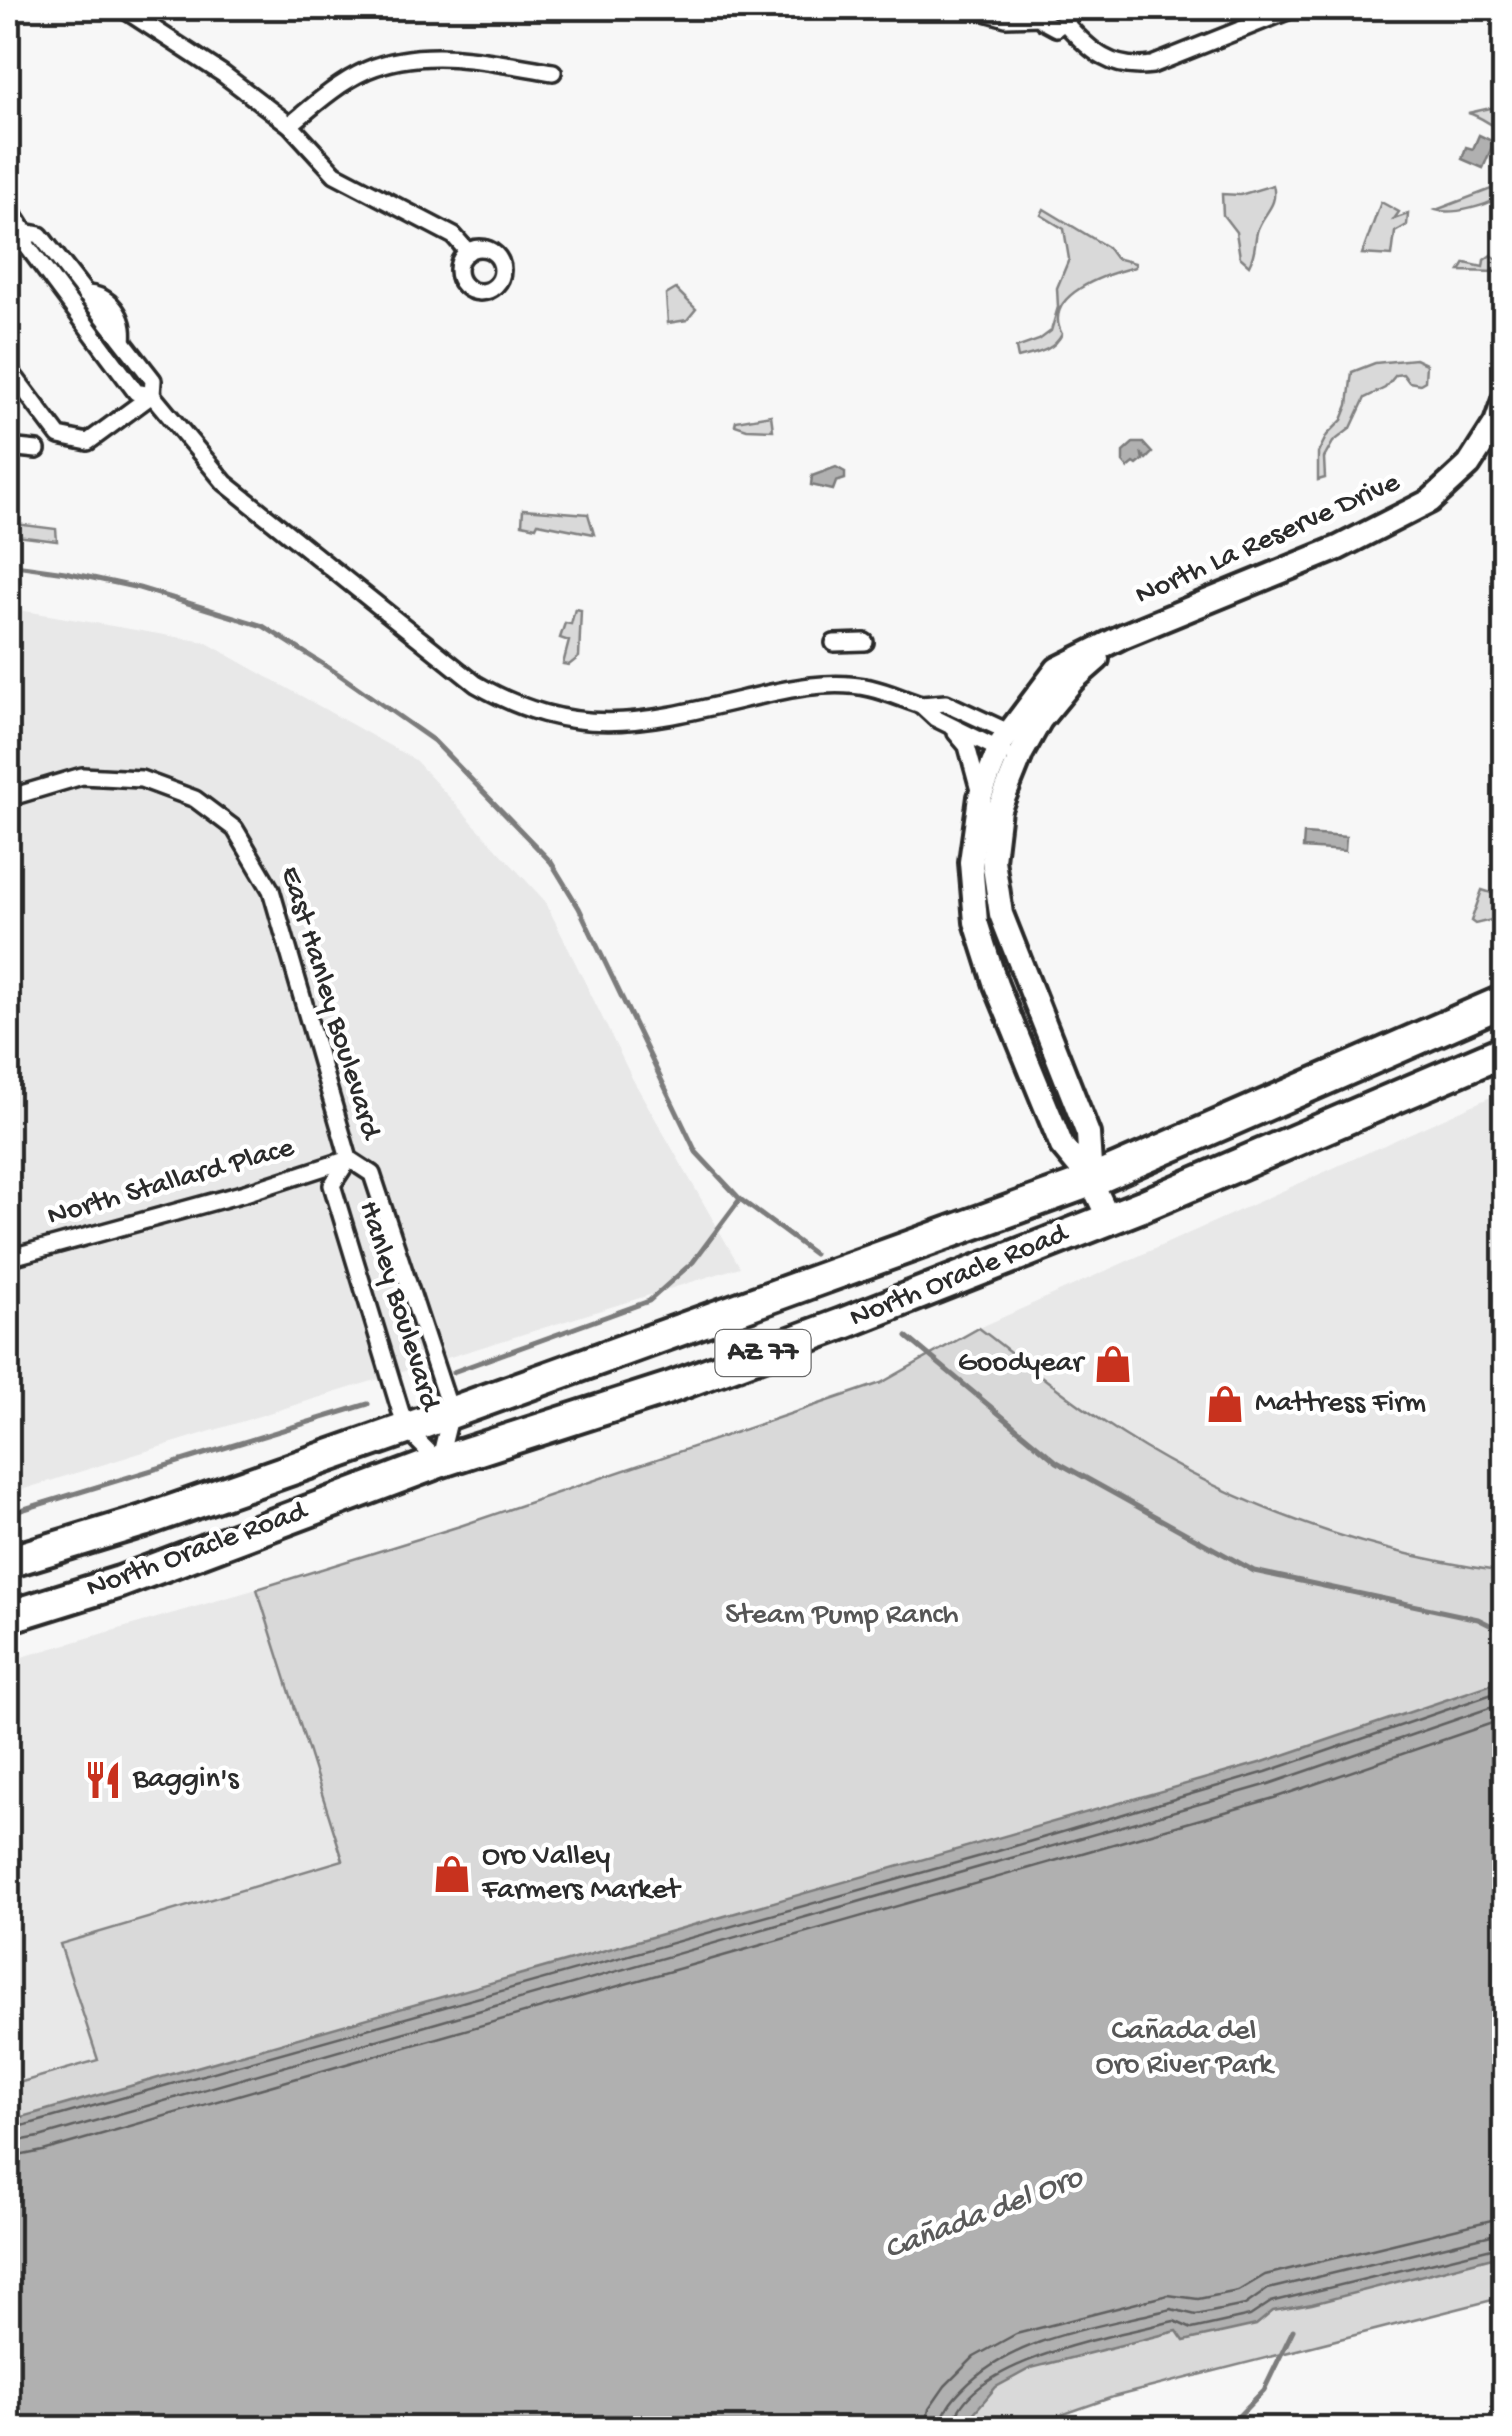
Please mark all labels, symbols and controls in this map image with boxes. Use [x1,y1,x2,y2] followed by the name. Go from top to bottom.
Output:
[1130,466,1406,614] street label: North La Reserve Drive
[271,863,388,1146] street label: East Hanley Boulevard
[44,1131,299,1235] street label: North Stallard Place
[350,1197,447,1417] street label: Hanley Boulevard
[845,1217,1075,1337] street label: North Oracle Road
[716,1330,810,1376] road number: AZ 77
[1092,1343,1134,1385] shop icon: Goodyear
[958,1347,1085,1382] place label: Goodyear
[1204,1383,1246,1425] shop icon: Mattress Firm
[1255,1387,1426,1422] place label: Mattress Firm
[82,1494,314,1607] street label: North Oracle Road
[725,1599,959,1634] park label: Steam Pump Ranch
[82,1759,124,1801] restaurant icon: Baggin's
[132,1763,239,1798] place label: Baggin's
[481,1840,682,1909] place label: Oro Valley Farmers Market
[431,1853,473,1895] shop icon: Oro Valley Farmers Market
[1095,2015,1275,2084] park label: Cañada del Oro River Park
[880,2159,1090,2270] water label: Cañada del Oro

